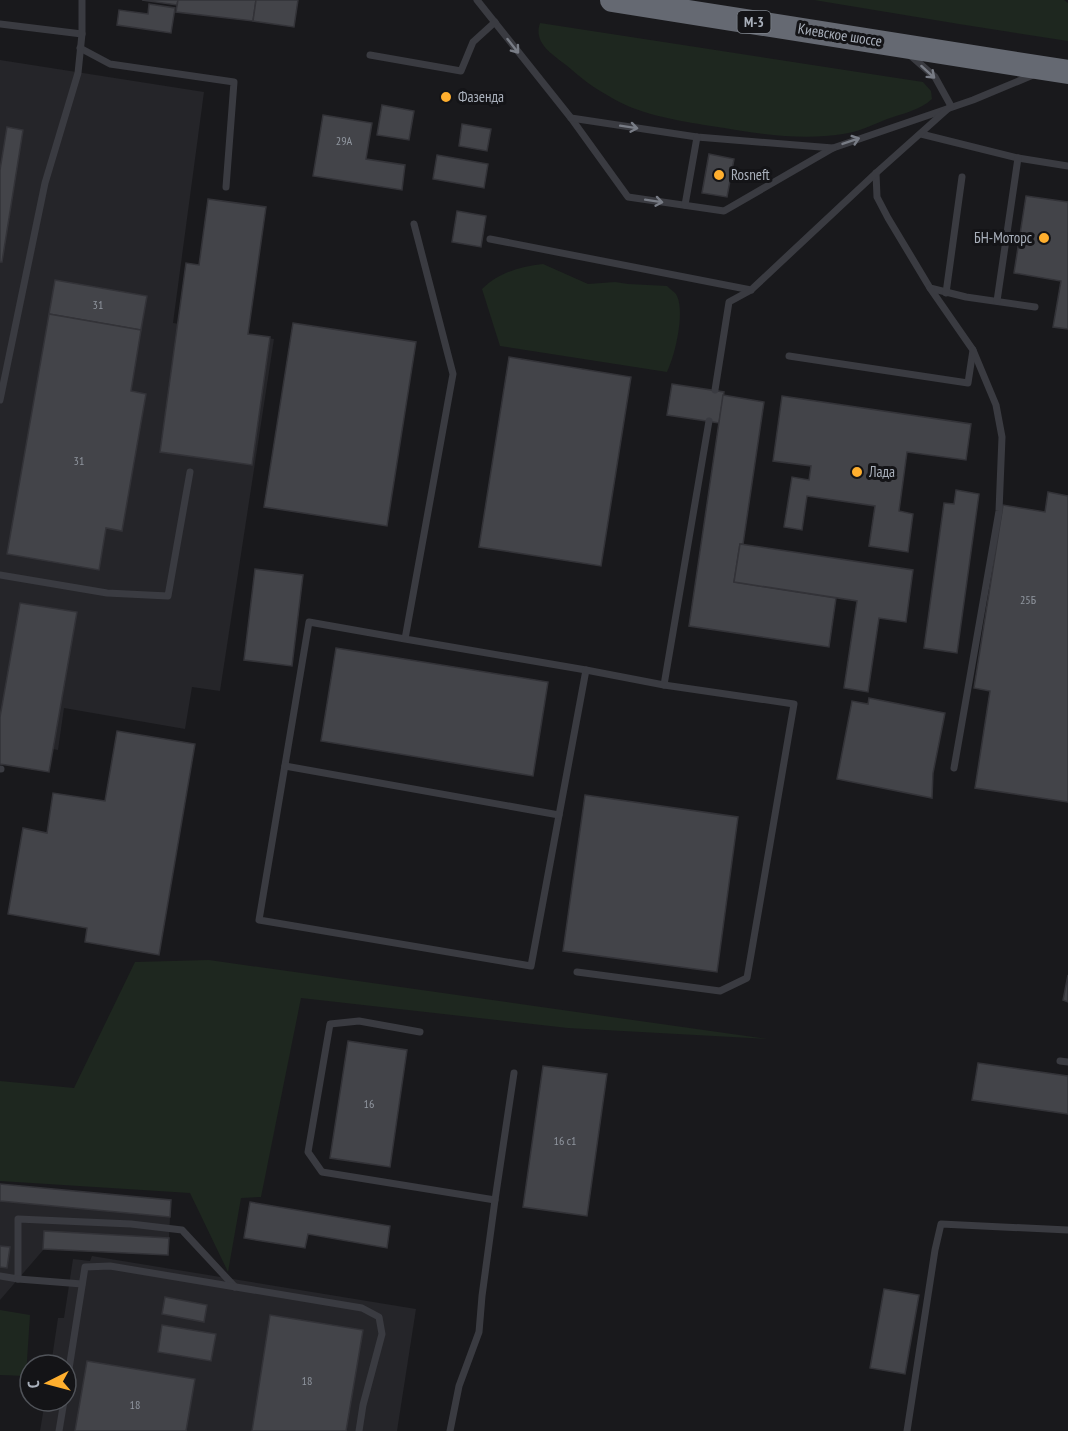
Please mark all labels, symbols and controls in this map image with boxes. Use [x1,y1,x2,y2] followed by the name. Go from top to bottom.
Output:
[738,11,771,33] road number: М-3
[797,18,883,51] street label: Киевское шоссе
[507,38,520,54] one-way arrow
[921,65,936,79] one-way arrow
[458,87,504,106] place label: Фазенда
[439,90,453,104] marker: Фазенда
[618,121,638,132] one-way arrow
[336,133,353,148] house number: 29А
[841,135,860,146] one-way arrow
[731,165,770,184] place label: Rosneft
[712,168,726,182] marker: Rosneft
[644,195,664,206] one-way arrow
[974,228,1033,247] place label: БН-Моторс
[1037,231,1051,245] marker: БН-Моторс
[93,297,103,312] house number: 31
[74,453,84,468] house number: 31
[868,462,895,481] place label: Лада
[850,465,864,479] marker: Лада
[1020,592,1036,607] house number: 25Б
[364,1096,374,1111] house number: 16
[553,1133,577,1148] house number: 16 с1
[18,1353,78,1413] north arrow
[302,1373,312,1388] house number: 18
[23,1379,43,1389] text: С
[130,1397,140,1412] house number: 18

